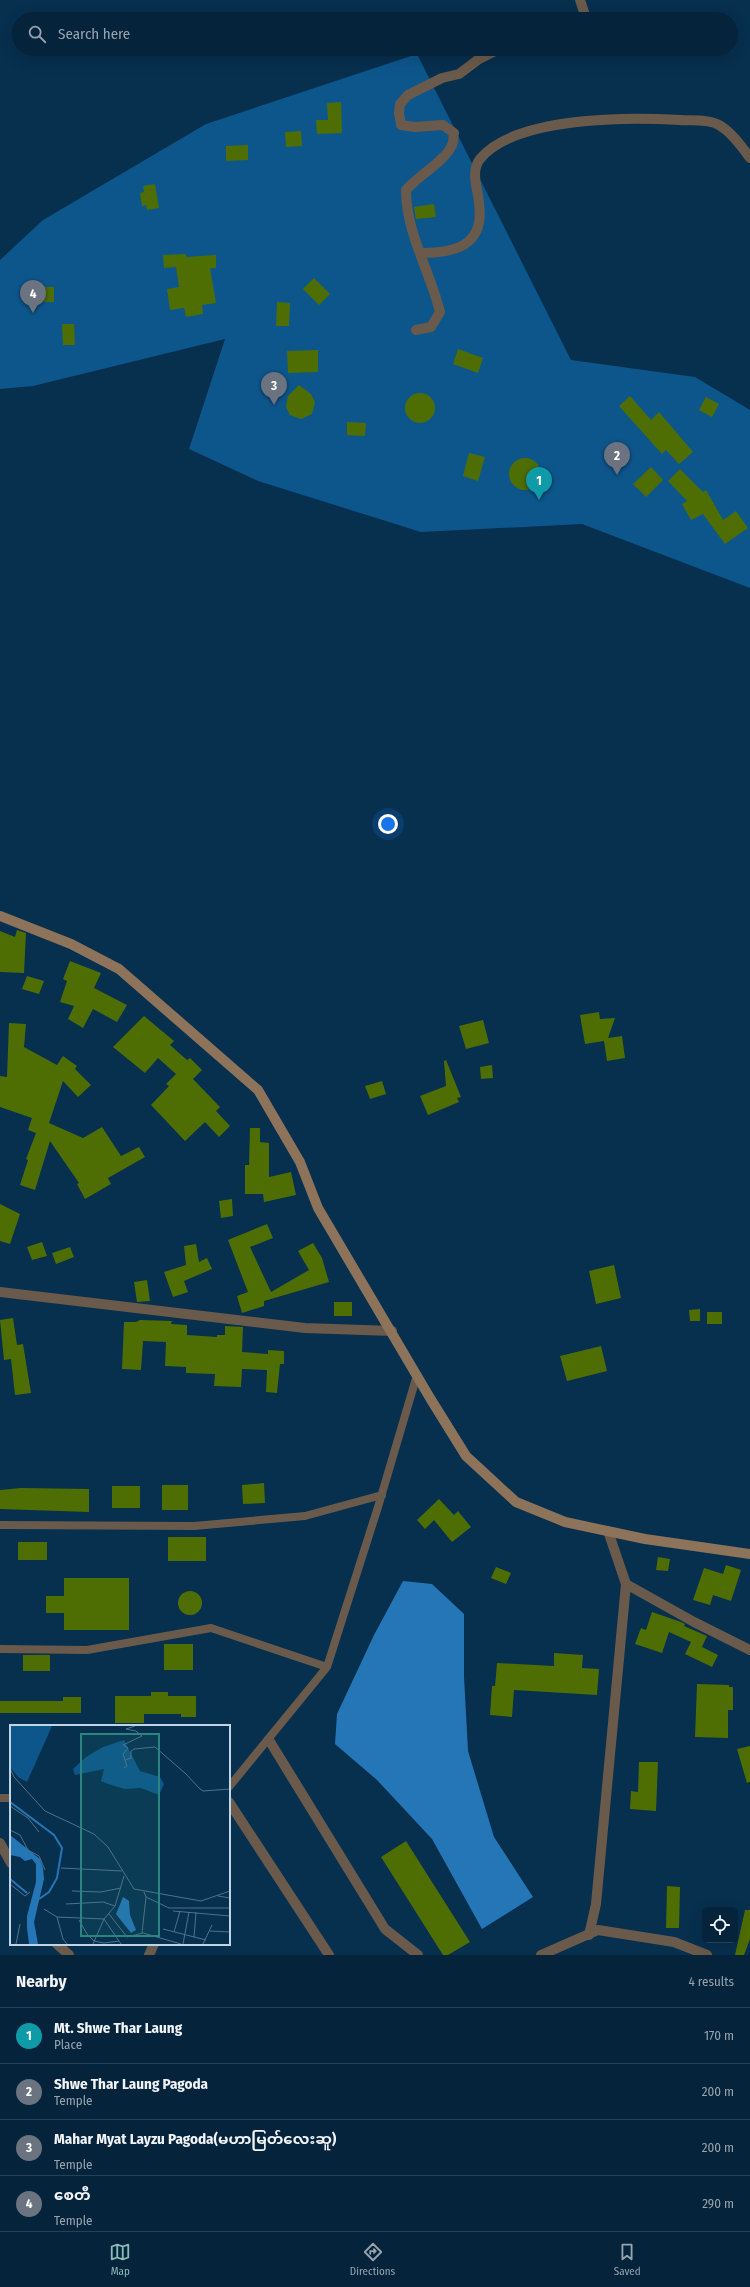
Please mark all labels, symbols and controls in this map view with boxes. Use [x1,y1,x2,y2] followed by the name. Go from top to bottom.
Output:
[12,12,738,56] search box
[26,23,48,45] icon: search
[58,25,130,43] text: Search here
[20,280,46,313] pin: 4
[261,372,287,405] pin: 3
[604,442,630,475] pin: 2
[526,467,552,500] pin: 1
[378,814,398,834] your location
[10,1725,230,1945] inset map
[702,1907,738,1943] map controls
[702,1907,738,1943] button: locate
[16,1971,67,1992] text: Nearby
[688,1974,734,1989] text: 4 results
[54,2019,182,2037] text: Mt. Shwe Thar Laung
[26,2028,32,2043] text: 1
[704,2028,734,2043] text: 170 m
[54,2037,82,2052] text: Place
[54,2075,208,2093] text: Shwe Thar Laung Pagoda
[26,2084,32,2099] text: 2
[702,2084,734,2099] text: 200 m
[54,2093,92,2108] text: Temple
[54,2130,336,2148] text: Mahar Myat Layzu Pagoda(မဟာမြတ်လေးဆူ)
[26,2140,32,2155] text: 3
[702,2140,734,2155] text: 200 m
[54,2157,92,2172] text: Temple
[54,2186,91,2204] text: စေတီ
[26,2196,32,2211] text: 4
[702,2196,734,2211] text: 290 m
[54,2213,92,2228] text: Temple
[109,2241,131,2278] tab: Map
[350,2241,395,2278] tab: Directions
[614,2241,641,2278] tab: Saved

